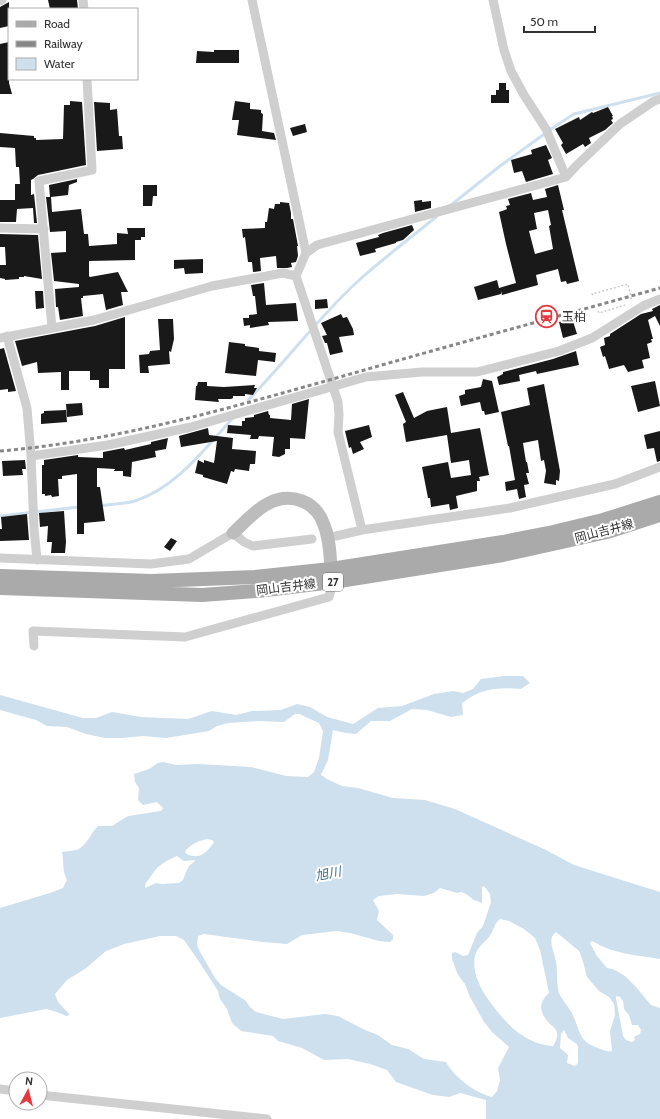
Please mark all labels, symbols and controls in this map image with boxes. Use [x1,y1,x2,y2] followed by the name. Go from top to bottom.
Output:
[8,8,138,80] legend
[524,8,595,34] scale bar
[530,14,558,29] text: 50 m
[44,16,70,31] text: Road
[44,36,82,51] text: Railway
[44,56,75,71] text: Water
[534,304,560,330] station icon: 玉柏
[562,309,586,324] place label: 玉柏
[573,516,635,546] street label: 岡山吉井線
[323,573,343,591] road number: 27
[255,575,317,598] street label: 岡山吉井線
[314,862,344,883] water label: 旭川
[8,1071,48,1111] north arrow
[25,1074,34,1088] text: N

